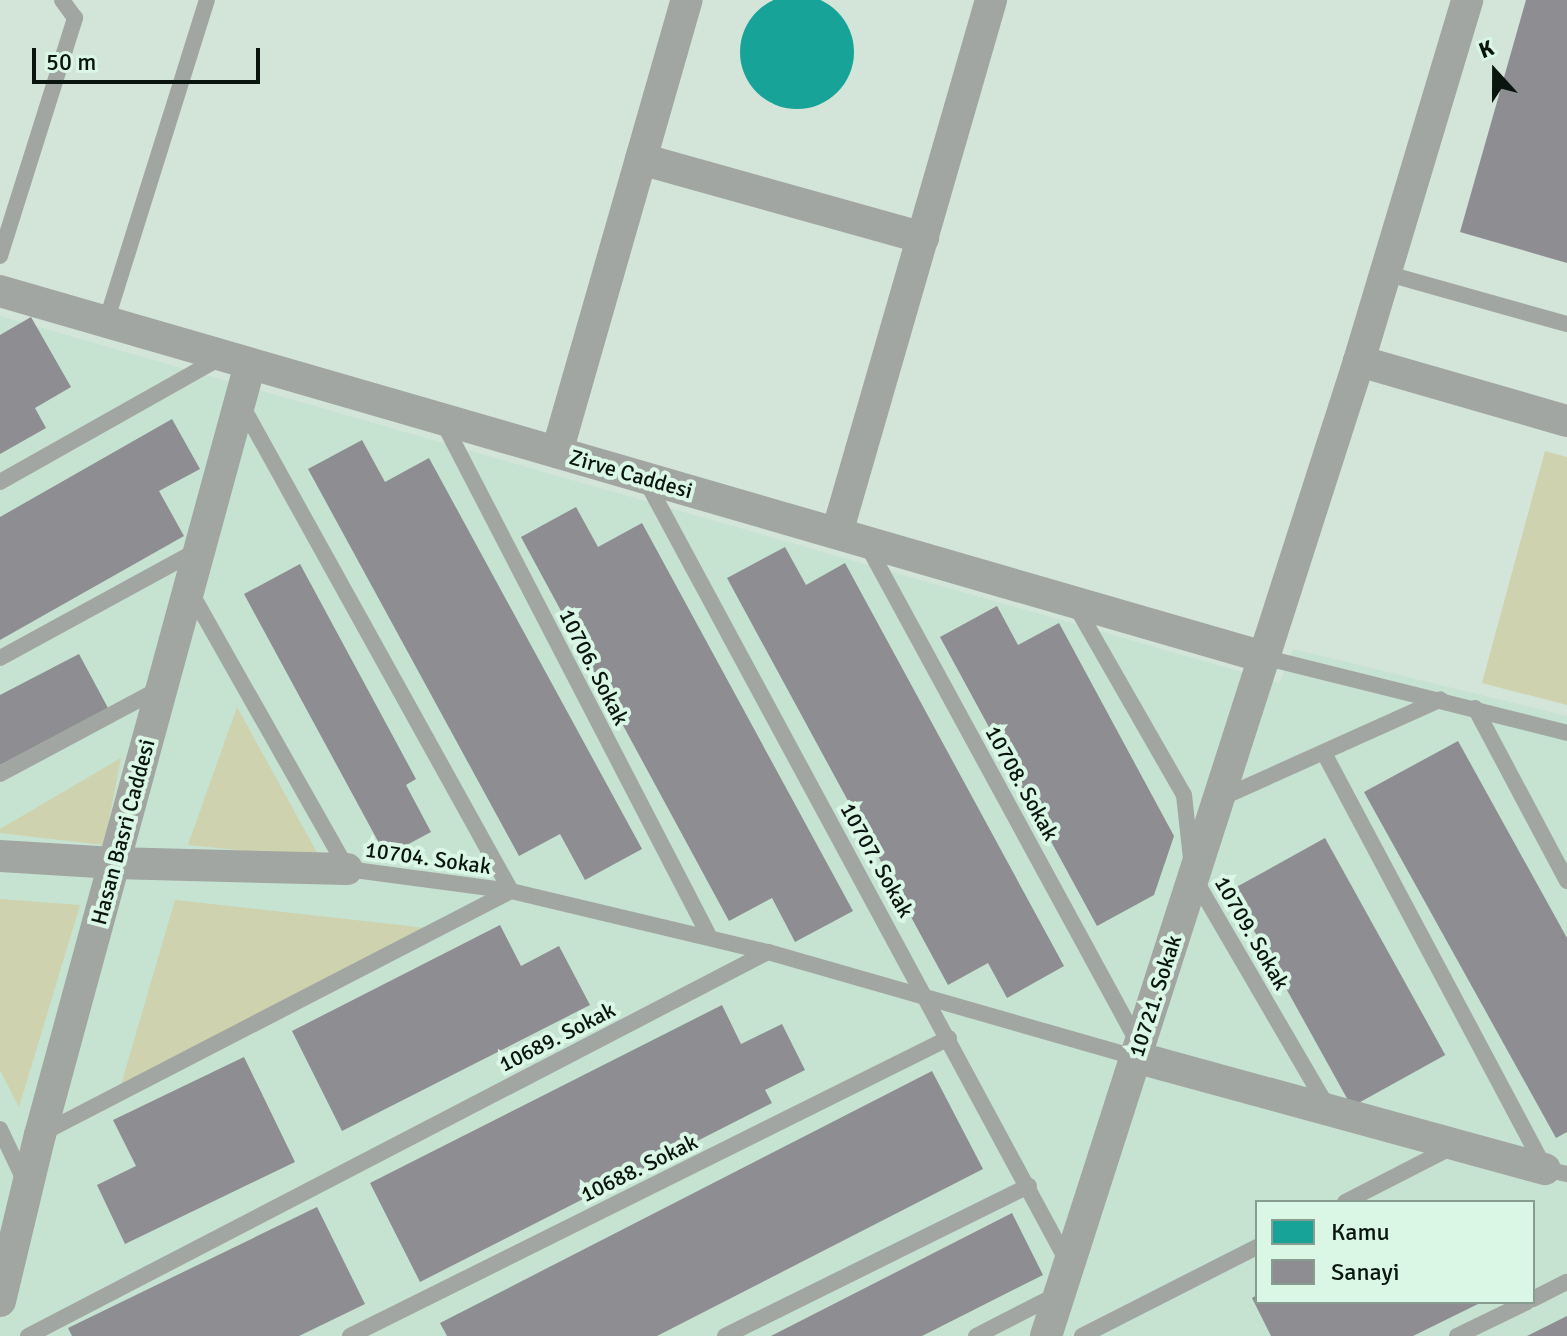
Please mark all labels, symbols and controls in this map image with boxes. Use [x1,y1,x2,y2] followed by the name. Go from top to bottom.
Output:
[36,32,264,82] scale bar
[1455,32,1535,112] north arrow
[1475,34,1497,64] text: K
[46,47,96,77] text: 50 m
[566,444,696,504] street label: Zirve Caddesi
[553,604,635,730] street label: 10706. Sokak
[980,721,1064,845] street label: 10708. Sokak
[86,736,160,928] street label: Hasan Basri Caddesi
[835,798,919,922] street label: 10707. Sokak
[363,836,493,880] street label: 10704. Sokak
[1209,871,1295,995] street label: 10709. Sokak
[1123,932,1187,1060] street label: 10721. Sokak
[494,996,620,1078] street label: 10689. Sokak
[576,1128,702,1208] street label: 10688. Sokak
[1255,1200,1535,1304] legend
[1331,1217,1390,1247] text: Kamu
[1331,1257,1399,1287] text: Sanayi

